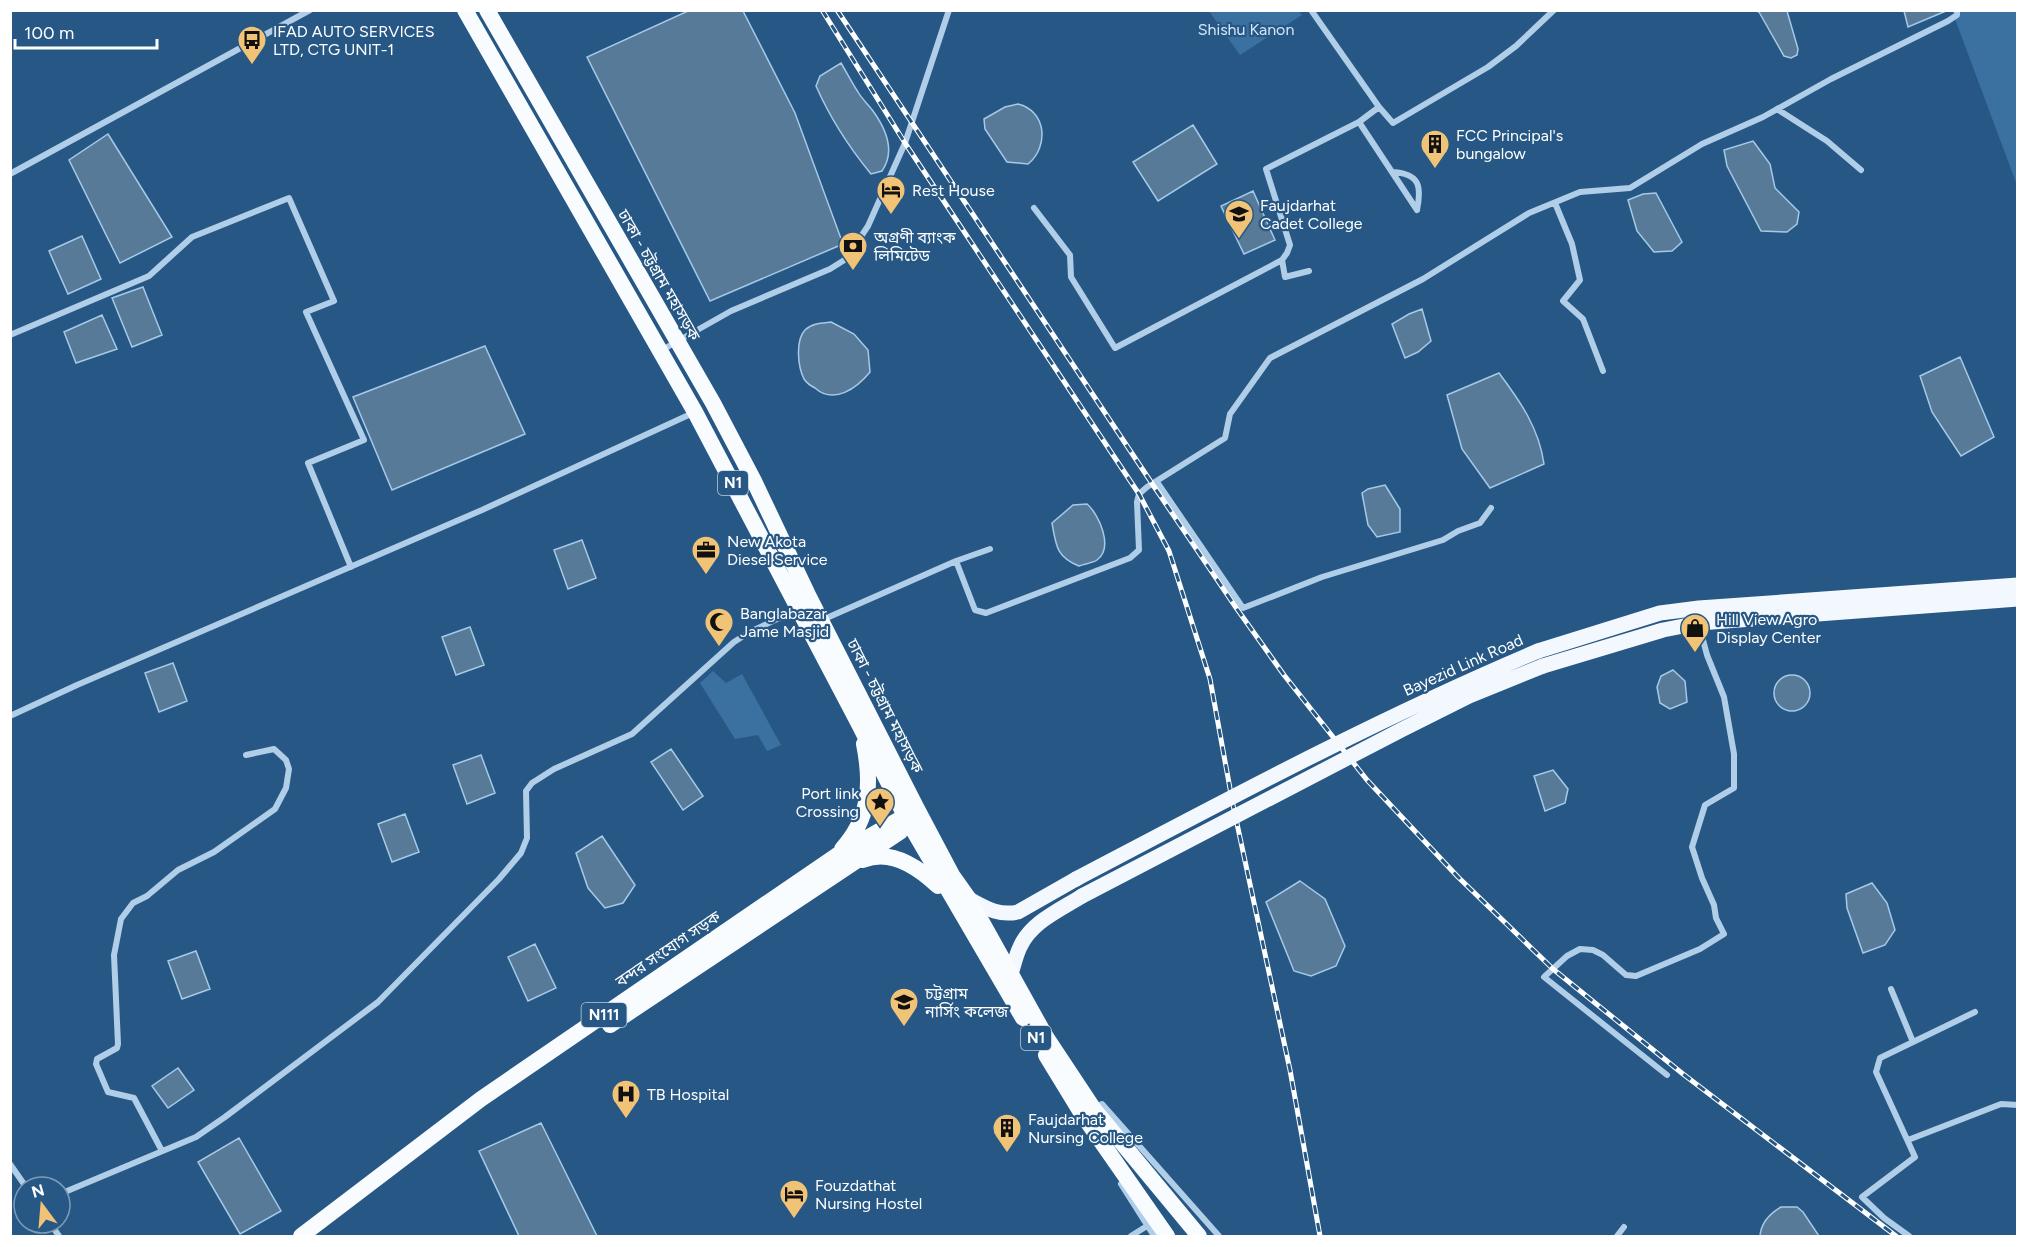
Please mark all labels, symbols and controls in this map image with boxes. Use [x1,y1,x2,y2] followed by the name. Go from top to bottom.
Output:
[15,12,158,50] scale bar
[1198,20,1294,39] park label: Shishu Kanon
[24,22,74,44] text: 100 m
[273,22,435,59] place label: IFAD AUTO SERVICES LTD, CTG UNIT-1
[236,24,268,66] bus stop icon: IFAD AUTO SERVICES LTD, CTG UNIT-1
[1456,126,1563,163] place label: FCC Principal's bungalow
[1419,128,1451,170] building icon: FCC Principal's bungalow
[875,174,907,216] hotel icon: Rest House
[912,181,995,200] place label: Rest House
[1260,196,1363,233] place label: Faujdarhat Cadet College
[1223,198,1255,240] school or university icon: Faujdarhat Cadet College
[613,205,705,345] street label: ঢাকা - চট্টগ্রাম মহাসড়ক
[873,228,957,265] place label: অগ্রণী ব্যাংক লিমিটেড
[837,230,869,272] bank icon: অগ্রণী ব্যাংক লিমিটেড
[718,471,748,495] road number: N1
[727,532,828,569] place label: New Akota Diesel Service
[690,534,722,576] office icon: New Akota Diesel Service
[740,604,829,641] place label: Banglabazar Jame Masjid
[703,606,735,648] mosque icon: Banglabazar Jame Masjid
[1716,610,1822,647] place label: Hill View Agro Display Center
[1679,612,1711,654] shop icon: Hill View Agro Display Center
[1400,630,1526,700] street label: Bayezid Link Road
[842,635,928,777] street label: ঢাকা - চট্টগ্রাম মহাসড়ক
[796,784,859,821] place label: Port link Crossing
[864,786,896,828] place icon: Port link Crossing
[611,906,725,992] street label: বন্দর সংযোগ সড়ক
[924,984,1008,1021] place label: চট্টগ্রাম নার্সিং কলেজ
[888,986,920,1028] school or university icon: চট্টগ্রাম নার্সিং কলেজ
[582,1003,626,1027] road number: N111
[1021,1026,1051,1050] road number: N1
[610,1078,642,1120] hospital icon: TB Hospital
[647,1085,729,1104] place label: TB Hospital
[1028,1110,1143,1147] place label: Faujdarhat Nursing College
[991,1112,1023,1154] building icon: Faujdarhat Nursing College
[12,1175,72,1235] north arrow
[815,1176,922,1213] place label: Fouzdathat Nursing Hostel
[778,1178,810,1220] hotel icon: Fouzdathat Nursing Hostel
[29,1180,47,1202] text: N

